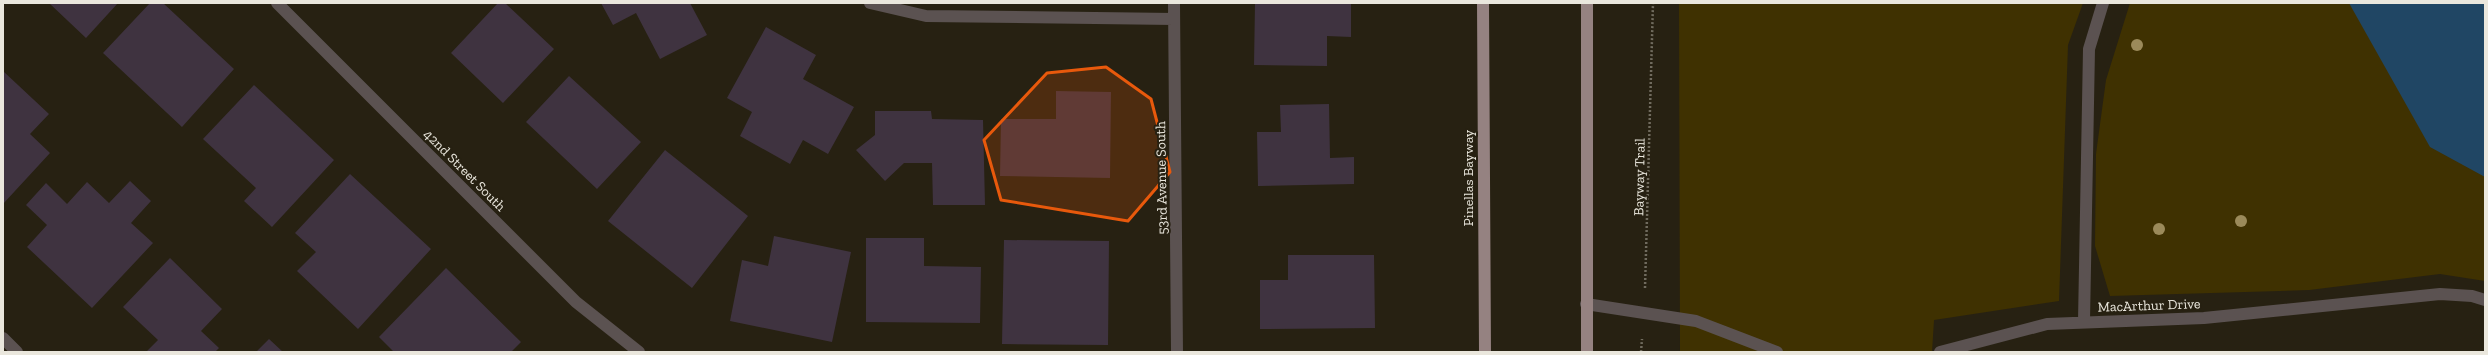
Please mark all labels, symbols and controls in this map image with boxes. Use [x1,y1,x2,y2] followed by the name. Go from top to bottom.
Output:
[1152,121,1171,235] street label: 53rd Avenue South
[420,126,509,215] street label: 42nd Street South
[1460,129,1477,226] street label: Pinellas Bayway
[1630,138,1649,216] street label: Bayway Trail
[2097,295,2201,316] street label: MacArthur Drive

